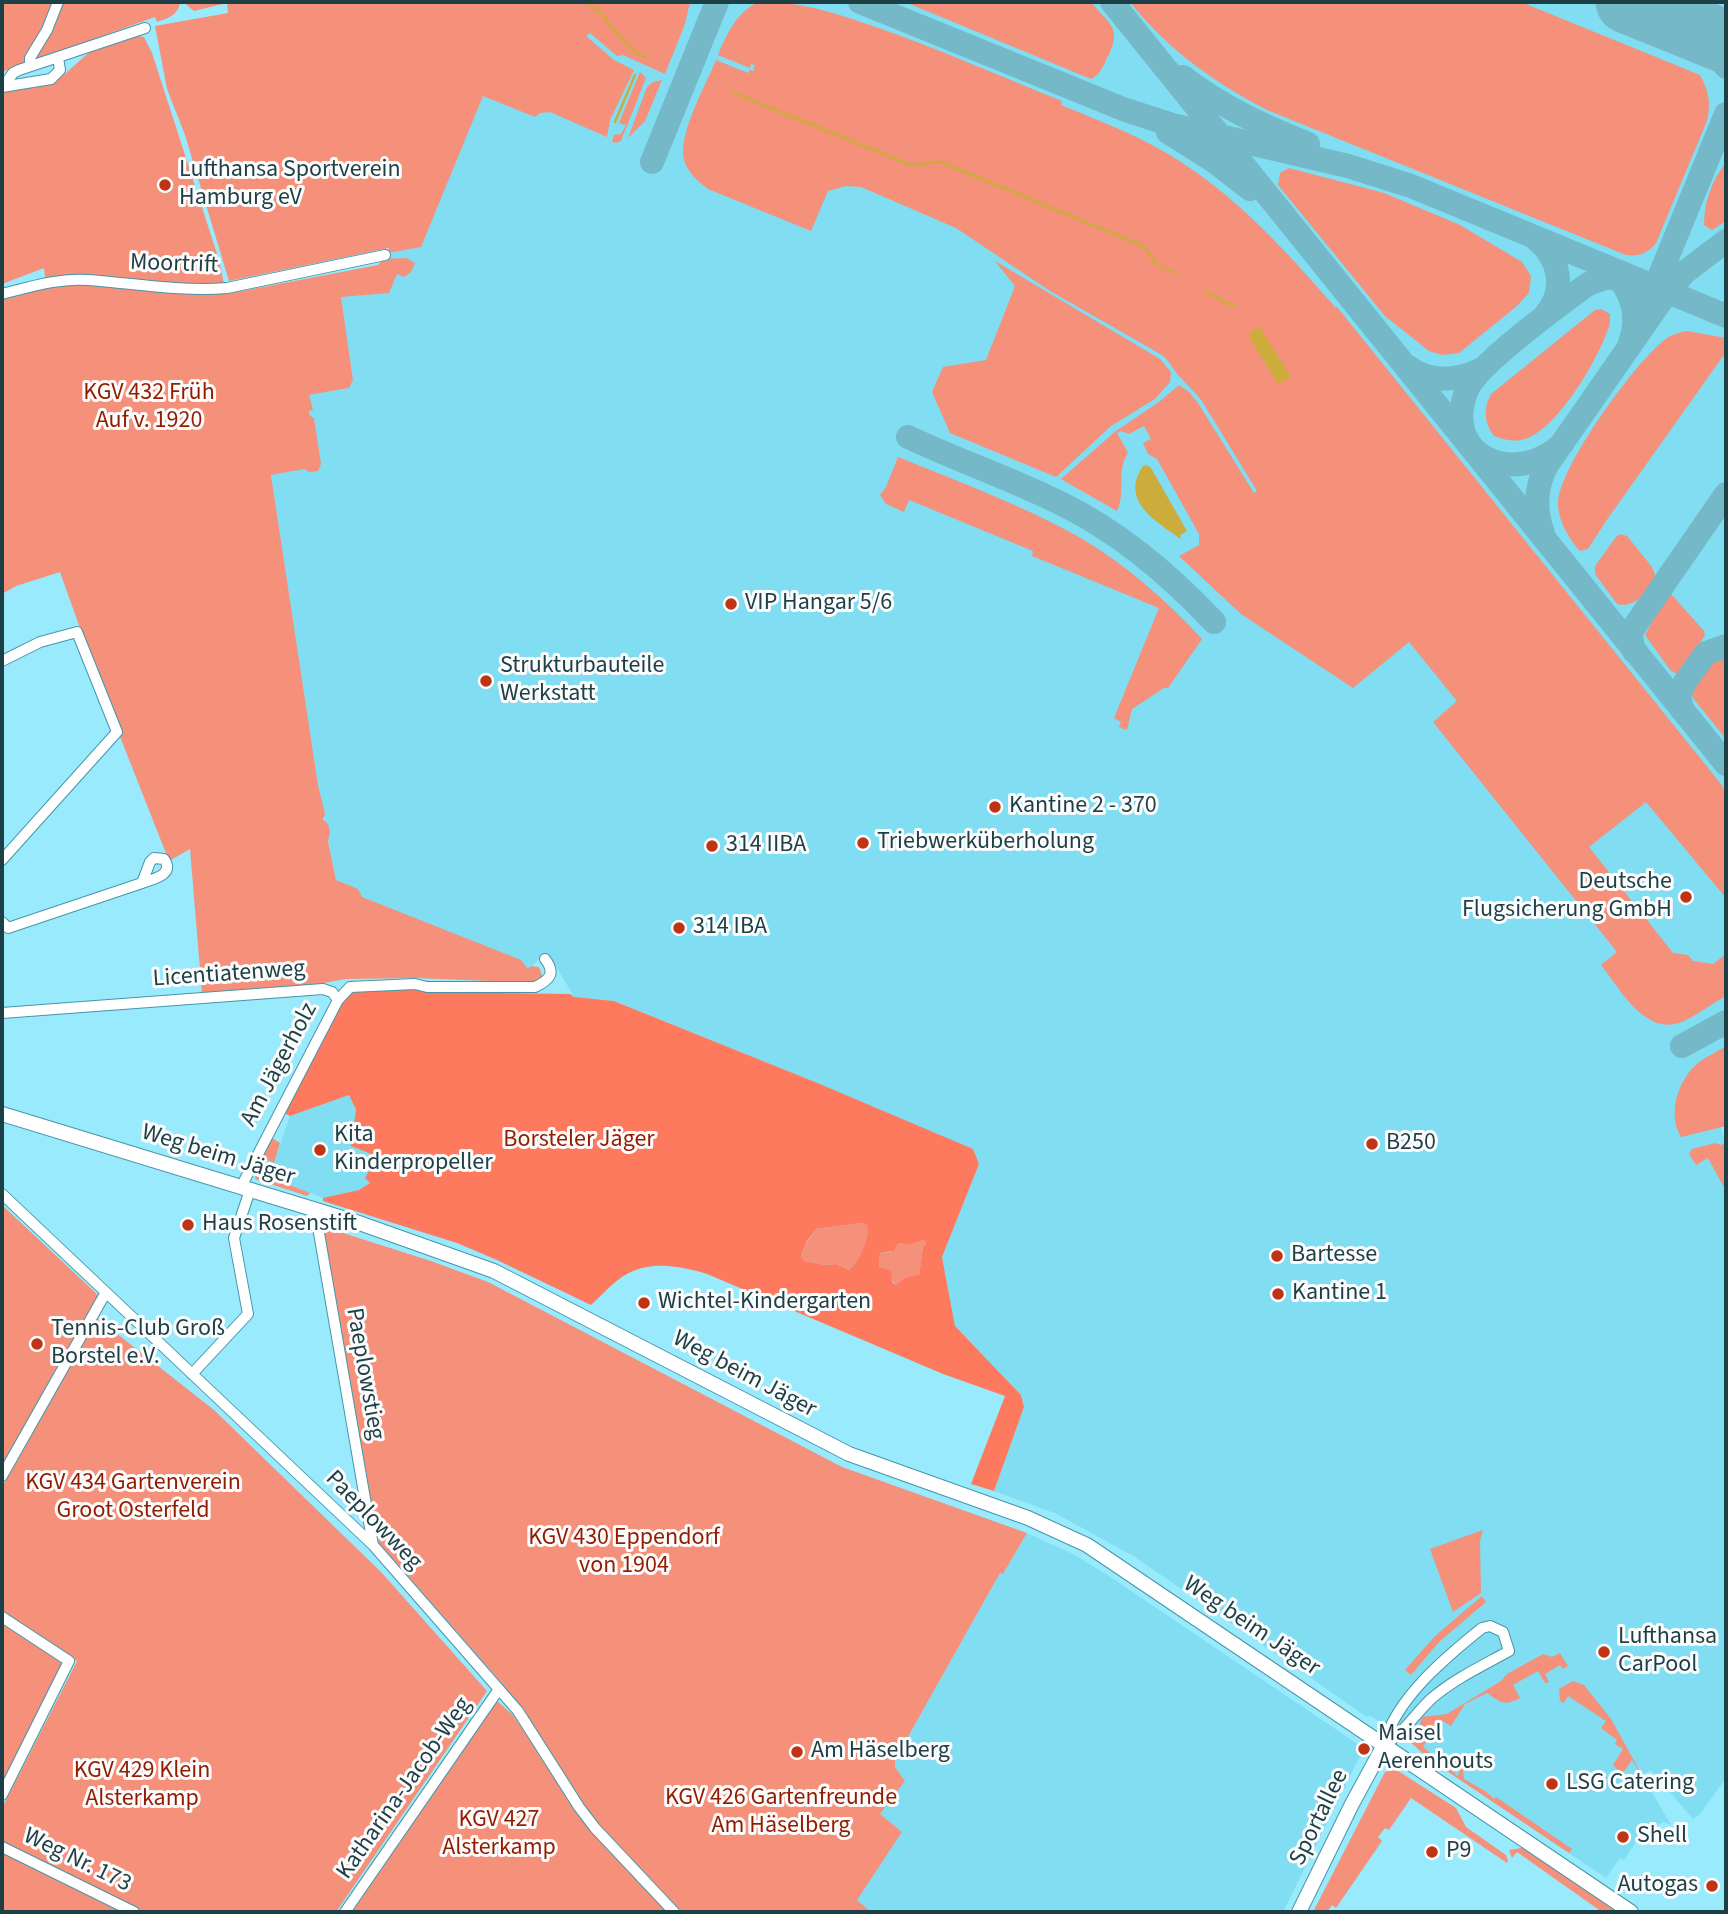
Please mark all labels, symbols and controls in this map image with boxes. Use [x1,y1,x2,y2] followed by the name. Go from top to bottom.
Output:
[179,157,401,213] place label: Lufthansa Sportverein Hamburg eV
[157,177,173,193] marker: Lufthansa Sportverein Hamburg eV
[129,249,219,281] street label: Moortrift
[83,380,215,436] park label: KGV 432 Früh Auf v. 1920
[745,590,892,618] place label: VIP Hangar 5/6
[723,596,739,612] marker: VIP Hangar 5/6
[500,653,664,709] place label: Strukturbauteile Werkstatt
[478,673,494,689] marker: Strukturbauteile Werkstatt
[1009,793,1157,821] place label: Kantine 2 - 370
[987,799,1003,815] marker: Kantine 2 - 370
[877,829,1094,857] place label: Triebwerküberholung
[726,832,806,860] place label: 314 IIBA
[855,835,871,851] marker: Triebwerküberholung
[704,838,720,854] marker: 314 IIBA
[1462,869,1672,925] place label: Deutsche Flugsicherung GmbH
[1678,889,1694,905] marker: Deutsche Flugsicherung GmbH
[693,914,767,942] place label: 314 IBA
[671,920,687,936] marker: 314 IBA
[152,955,306,995] street label: Licentiatenweg
[235,998,325,1132] street label: Am Jägerholz
[138,1119,298,1193] street label: Weg beim Jäger
[334,1122,493,1178] place label: Kita Kinderpropeller
[503,1127,655,1155] park label: Borsteler Jäger
[1386,1130,1436,1158] place label: B250
[1364,1136,1380,1152] marker: B250
[312,1142,328,1158] marker: Kita Kinderpropeller
[202,1211,357,1239] place label: Haus Rosenstift
[180,1217,196,1233] marker: Haus Rosenstift
[1291,1242,1377,1270] place label: Bartesse
[1269,1248,1285,1264] marker: Bartesse
[1292,1280,1387,1308] place label: Kantine 1
[1270,1286,1286,1302] marker: Kantine 1
[658,1289,871,1317] place label: Wichtel-Kindergarten
[636,1295,652,1311] marker: Wichtel-Kindergarten
[338,1306,390,1442] street label: Paeplowstieg
[51,1316,225,1372] place label: Tennis-Club Groß Borstel e.V.
[667,1325,821,1425] street label: Weg beim Jäger
[29,1336,45,1352] marker: Tennis-Club Groß Borstel e.V.
[318,1465,428,1577] street label: Paeplowweg
[25,1470,241,1526] park label: KGV 434 Gartenverein Groot Osterfeld
[528,1525,720,1581] park label: KGV 430 Eppendorf von 1904
[1177,1571,1325,1683] street label: Weg beim Jäger
[1618,1624,1717,1680] place label: Lufthansa CarPool
[1596,1644,1612,1660] marker: Lufthansa CarPool
[331,1692,479,1886] street label: Katharina-Jacob-Weg
[1378,1721,1493,1777] place label: Maisel Aerenhouts
[811,1738,950,1766] place label: Am Häselberg
[1356,1741,1372,1757] marker: Maisel Aerenhouts
[789,1744,805,1760] marker: Am Häselberg
[74,1758,210,1814] park label: KGV 429 Klein Alsterkamp
[1284,1765,1356,1871] street label: Sportallee
[1566,1770,1694,1798] place label: LSG Catering
[1544,1776,1560,1792] marker: LSG Catering
[665,1785,897,1841] park label: KGV 426 Gartenfreunde Am Häselberg
[442,1807,556,1863] park label: KGV 427 Alsterkamp
[18,1823,136,1899] street label: Weg Nr. 173
[1637,1823,1687,1851] place label: Shell
[1615,1829,1631,1845] marker: Shell
[1446,1838,1472,1866] place label: P9
[1424,1844,1440,1860] marker: P9
[1617,1872,1698,1900] place label: Autogas
[1704,1878,1720,1894] marker: Autogas

